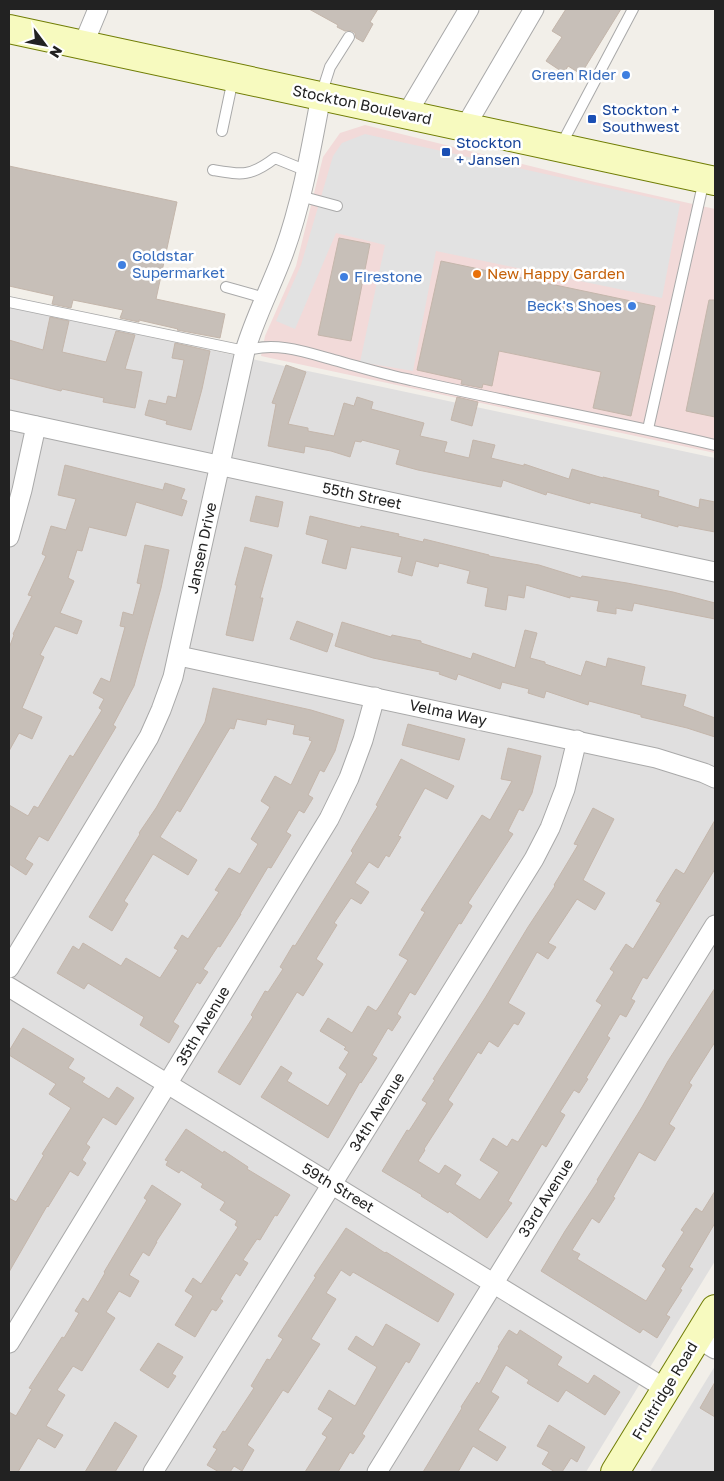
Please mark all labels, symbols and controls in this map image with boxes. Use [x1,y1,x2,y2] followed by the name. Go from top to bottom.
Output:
[20,20,70,70] north arrow
[46,43,66,61] text: N
[531,65,616,83] place label: Green Rider
[620,69,632,81] marker: Green Rider
[291,80,433,128] street label: Stockton Boulevard
[602,100,679,135] place label: Stockton + Southwest
[586,113,598,125] marker: Stockton + Southwest
[456,133,521,168] place label: Stockton + Jansen
[440,146,452,158] marker: Stockton + Jansen
[132,246,225,281] place label: Goldstar Supermarket
[116,259,128,271] marker: Goldstar Supermarket
[487,264,625,282] place label: New Happy Garden
[354,267,423,285] place label: Firestone
[471,268,483,280] marker: New Happy Garden
[338,271,350,283] marker: Firestone
[527,296,622,314] place label: Beck's Shoes
[626,300,638,312] marker: Beck's Shoes
[321,478,404,512] street label: 55th Street
[183,500,220,595] street label: Jansen Drive
[408,695,489,729] street label: Velma Way
[171,982,233,1068] street label: 35th Avenue
[345,1068,408,1154] street label: 34th Avenue
[514,1155,577,1240] street label: 33rd Avenue
[299,1159,378,1216] street label: 59th Street
[628,1338,701,1443] street label: Fruitridge Road

